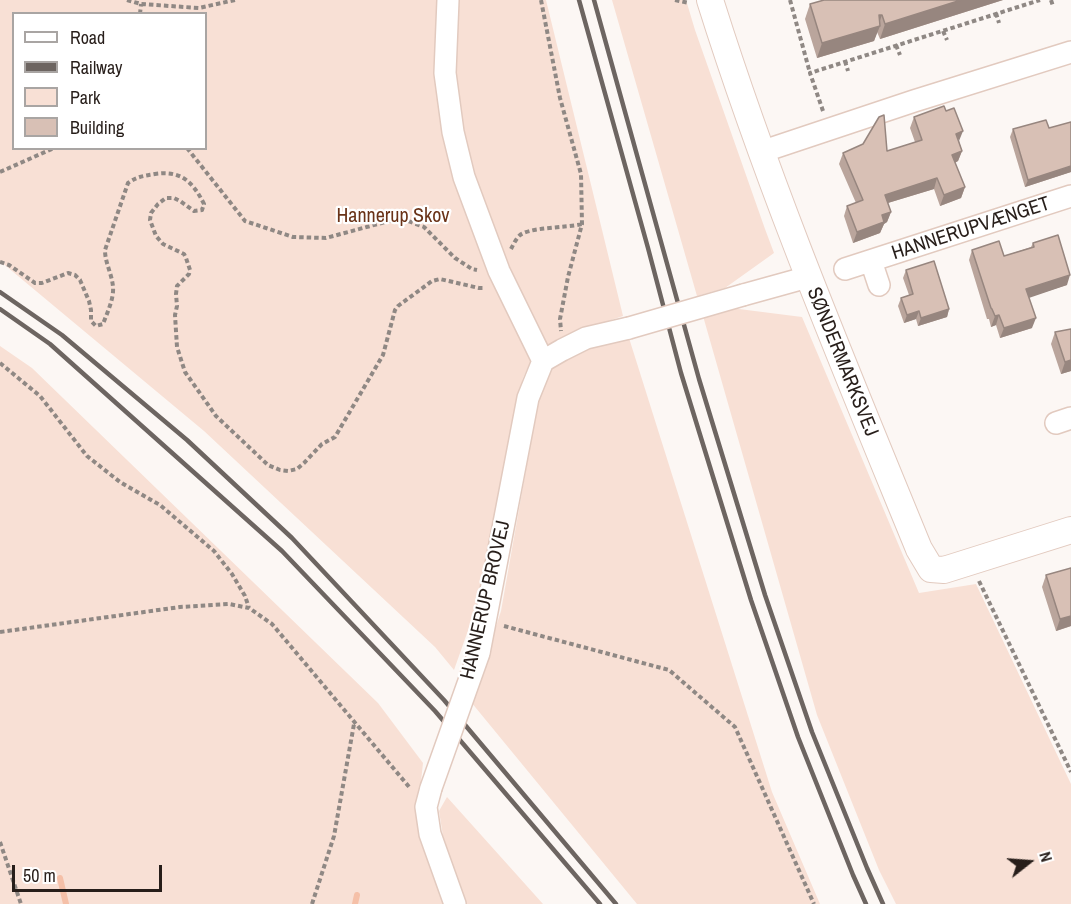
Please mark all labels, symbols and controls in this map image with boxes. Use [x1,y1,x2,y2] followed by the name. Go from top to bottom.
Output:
[12,12,207,150] legend
[70,25,105,50] text: Road
[70,55,123,80] text: Railway
[70,85,100,110] text: Park
[70,115,124,140] text: Building
[889,192,1053,266] street label: HANNERUPVÆNGET
[336,205,450,229] park label: Hannerup Skov
[801,284,883,440] street label: SØNDERMARKSVEJ
[456,518,516,682] street label: HANNERUP BROVEJ
[999,832,1059,892] north arrow
[1034,849,1058,864] text: N
[15,853,165,891] scale bar
[23,863,56,888] text: 50 m

